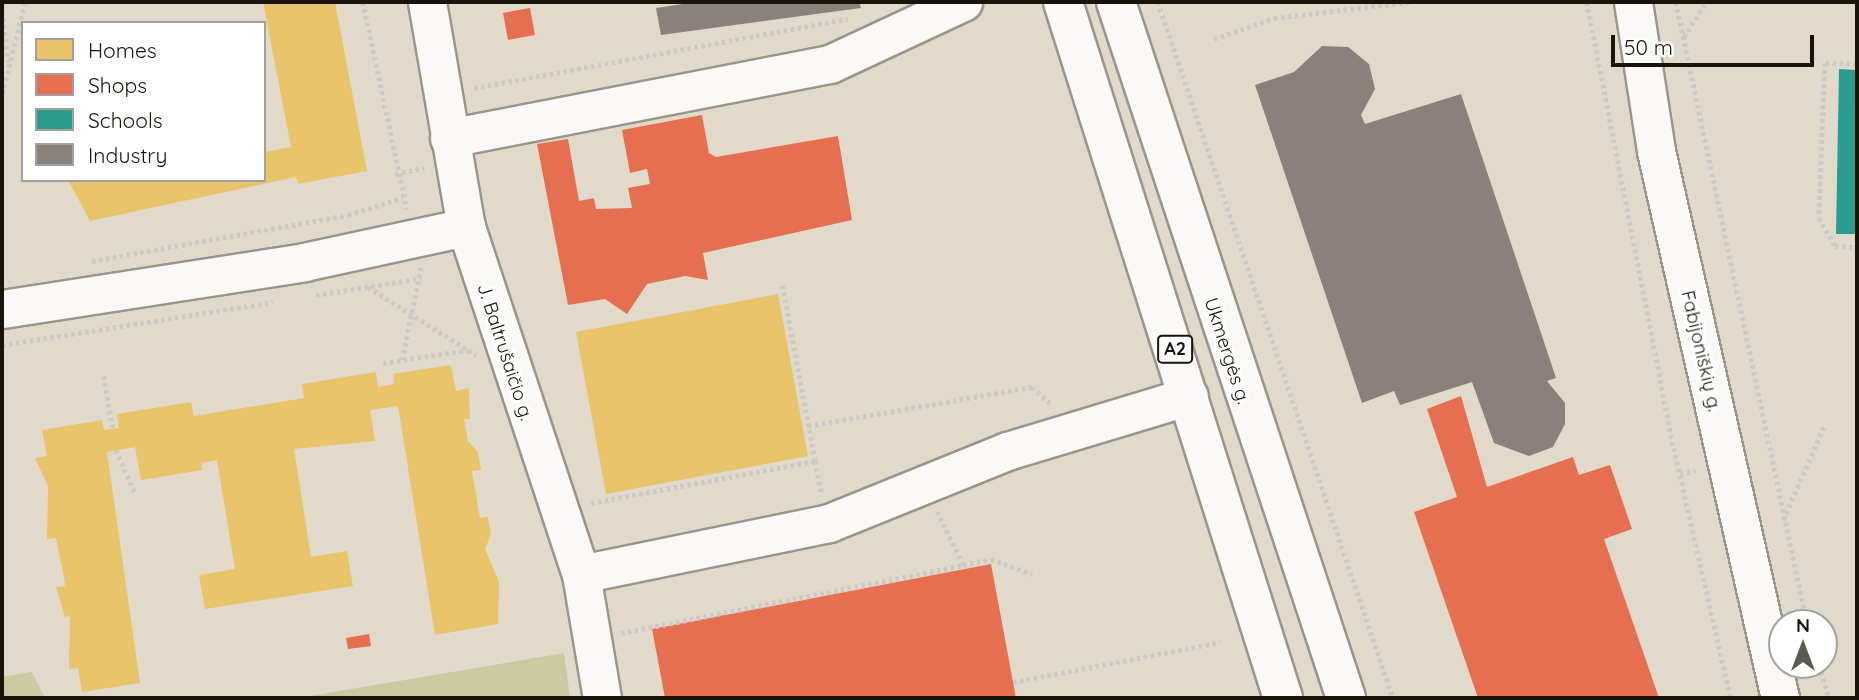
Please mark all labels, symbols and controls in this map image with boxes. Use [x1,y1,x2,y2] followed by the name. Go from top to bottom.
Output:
[21,21,266,182] legend
[1614,21,1817,65] scale bar
[1624,34,1673,60] text: 50 m
[88,37,157,63] text: Homes
[88,72,147,98] text: Shops
[88,107,163,133] text: Schools
[88,142,167,168] text: Industry
[472,281,538,423] street label: J. Baltrušaičio g.
[1676,288,1726,414] street label: Fabijoniškių g.
[1199,295,1255,407] street label: Ukmergės g.
[1156,334,1194,363] road number: A2
[1768,609,1838,679] north arrow
[1796,613,1810,637] text: N

